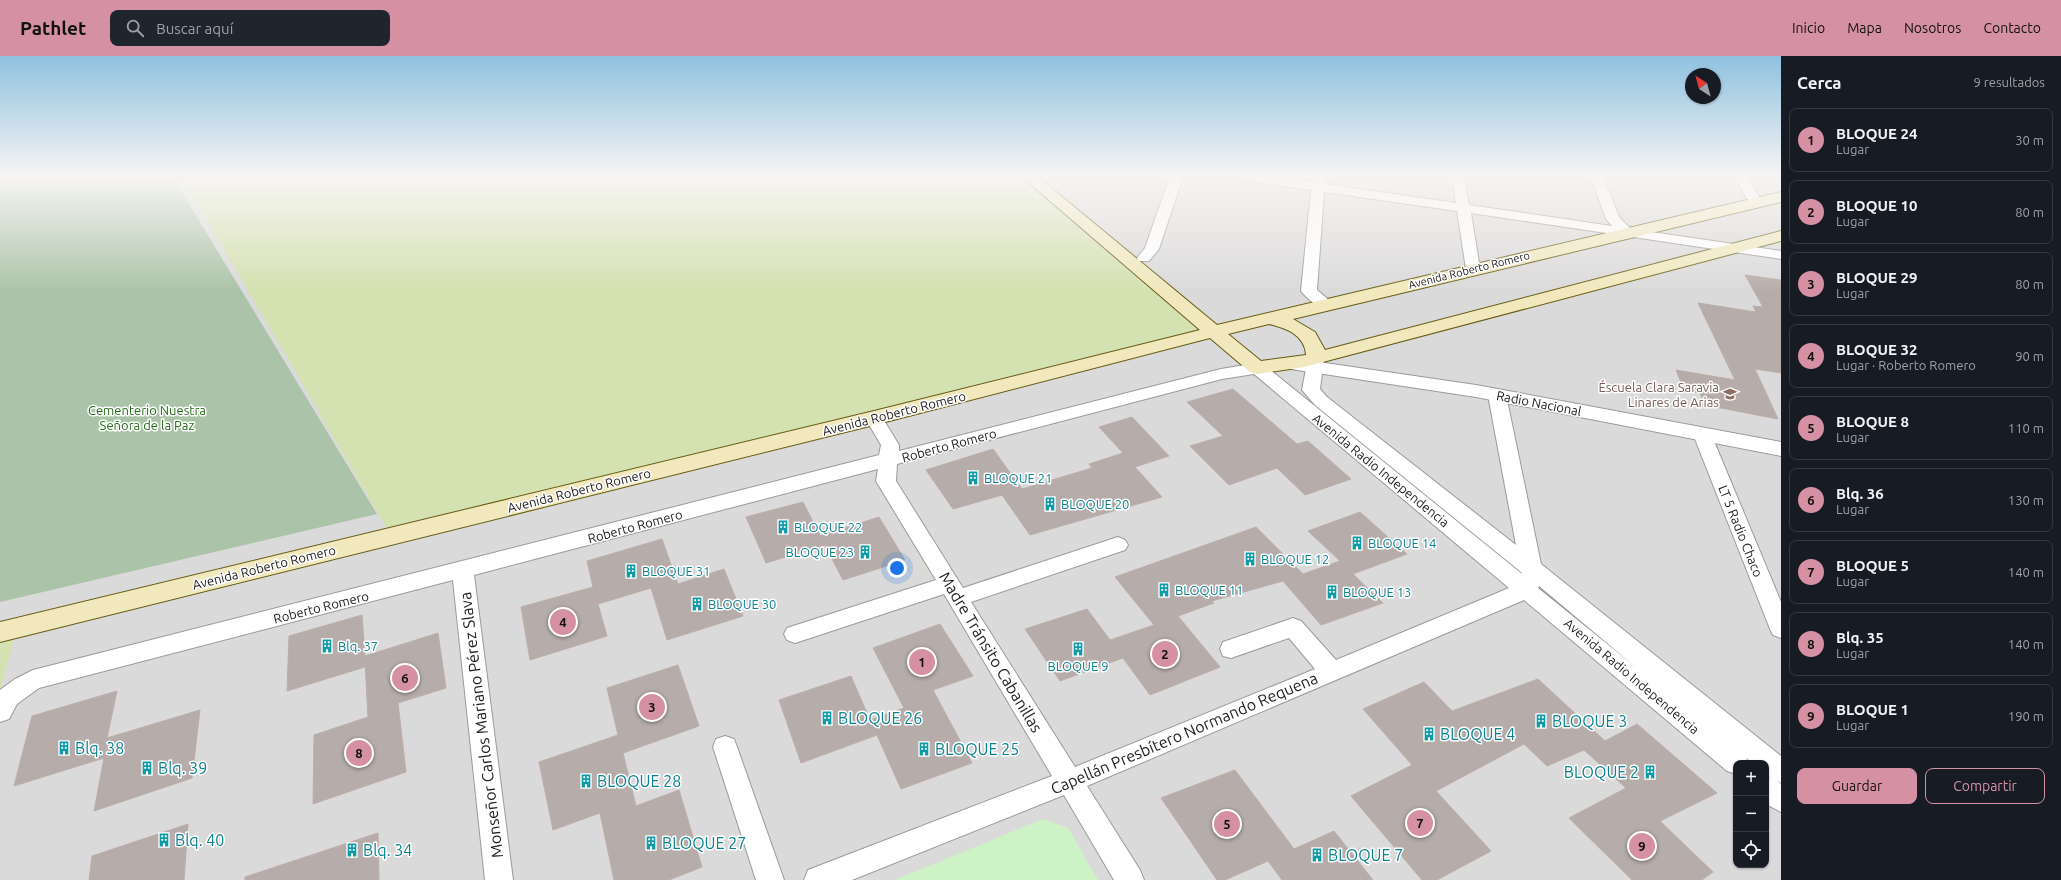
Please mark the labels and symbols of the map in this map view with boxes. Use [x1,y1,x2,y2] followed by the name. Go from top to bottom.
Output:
[1685,68,1721,104] north arrow
[1407,249,1531,291] street label: Avenida Roberto Romero
[1598,379,1719,409] place label: Éscuela Clara Saravia Linares de Arias
[1722,386,1738,402] school or university icon: Éscuela Clara Saravia Linares de Arias
[821,388,967,438] street label: Avenida Roberto Romero
[1495,388,1583,418] street label: Radio Nacional
[88,403,206,432] park label: Cementerio Nuestra Señora de la Paz
[1310,411,1452,529] street label: Avenida Radio Independencia
[900,426,998,464] street label: Roberto Romero
[506,465,652,515] street label: Avenida Roberto Romero
[965,470,981,486] building icon: BLOQUE 21
[984,471,1052,486] place label: BLOQUE 21
[1716,483,1766,579] street label: LT 5 Radio Chaco
[1042,496,1058,512] building icon: BLOQUE 20
[1061,497,1129,512] place label: BLOQUE 20
[586,507,684,545] street label: Roberto Romero
[775,519,791,535] building icon: BLOQUE 22
[794,520,862,535] place label: BLOQUE 22
[1349,535,1365,551] building icon: BLOQUE 14
[1368,536,1436,551] place label: BLOQUE 14
[191,542,337,592] street label: Avenida Roberto Romero
[857,544,873,560] building icon: BLOQUE 23
[786,545,854,560] place label: BLOQUE 23
[1242,551,1258,567] building icon: BLOQUE 12
[1261,552,1329,567] place label: BLOQUE 12
[887,558,907,578] your location
[623,563,639,579] building icon: BLOQUE 31
[642,564,710,579] place label: BLOQUE 31
[936,568,1046,736] street label: Madre Tránsito Cabanillas
[1156,582,1172,598] building icon: BLOQUE 11
[1175,583,1243,598] place label: BLOQUE 11
[1324,584,1340,600] building icon: BLOQUE 13
[1343,585,1411,600] place label: BLOQUE 13
[272,588,370,626] street label: Roberto Romero
[456,591,506,859] street label: Monseñor Carlos Mariano Pérez Slava
[689,596,705,612] building icon: BLOQUE 30
[708,597,776,612] place label: BLOQUE 30
[550,607,576,637] pin: 4
[1562,615,1702,737] street label: Avenida Radio Independencia
[319,638,335,654] building icon: Blq. 37
[338,639,378,653] place label: Blq. 37
[1152,639,1178,669] pin: 2
[1070,641,1086,657] building icon: BLOQUE 9
[909,647,935,677] pin: 1
[1047,659,1109,674] place label: BLOQUE 9
[392,663,418,693] pin: 6
[1048,668,1320,798] street label: Capellán Presbítero Normando Requena
[639,692,665,722] pin: 3
[838,709,922,727] place label: BLOQUE 26
[819,710,835,726] building icon: BLOQUE 26
[1552,712,1627,730] place label: BLOQUE 3
[1533,713,1549,729] building icon: BLOQUE 3
[1440,725,1515,743] place label: BLOQUE 4
[1421,726,1437,742] building icon: BLOQUE 4
[346,738,372,768] pin: 8
[75,739,124,757] place label: Blq. 38
[56,740,72,756] building icon: Blq. 38
[935,740,1019,758] place label: BLOQUE 25
[916,741,932,757] building icon: BLOQUE 25
[158,759,207,777] place label: Blq. 39
[139,760,155,776] building icon: Blq. 39
[1564,763,1639,781] place label: BLOQUE 2
[1642,764,1658,780] building icon: BLOQUE 2
[597,772,681,790] place label: BLOQUE 28
[578,773,594,789] building icon: BLOQUE 28
[1407,808,1433,838] pin: 7
[1214,809,1240,839] pin: 5
[175,831,224,849] place label: Blq. 40
[1629,831,1655,861] pin: 9
[156,832,172,848] building icon: Blq. 40
[662,834,746,852] place label: BLOQUE 27
[643,835,659,851] building icon: BLOQUE 27
[363,841,412,859] place label: Blq. 34
[344,842,360,858] building icon: Blq. 34
[1328,846,1403,864] place label: BLOQUE 7
[1309,847,1325,863] building icon: BLOQUE 7

